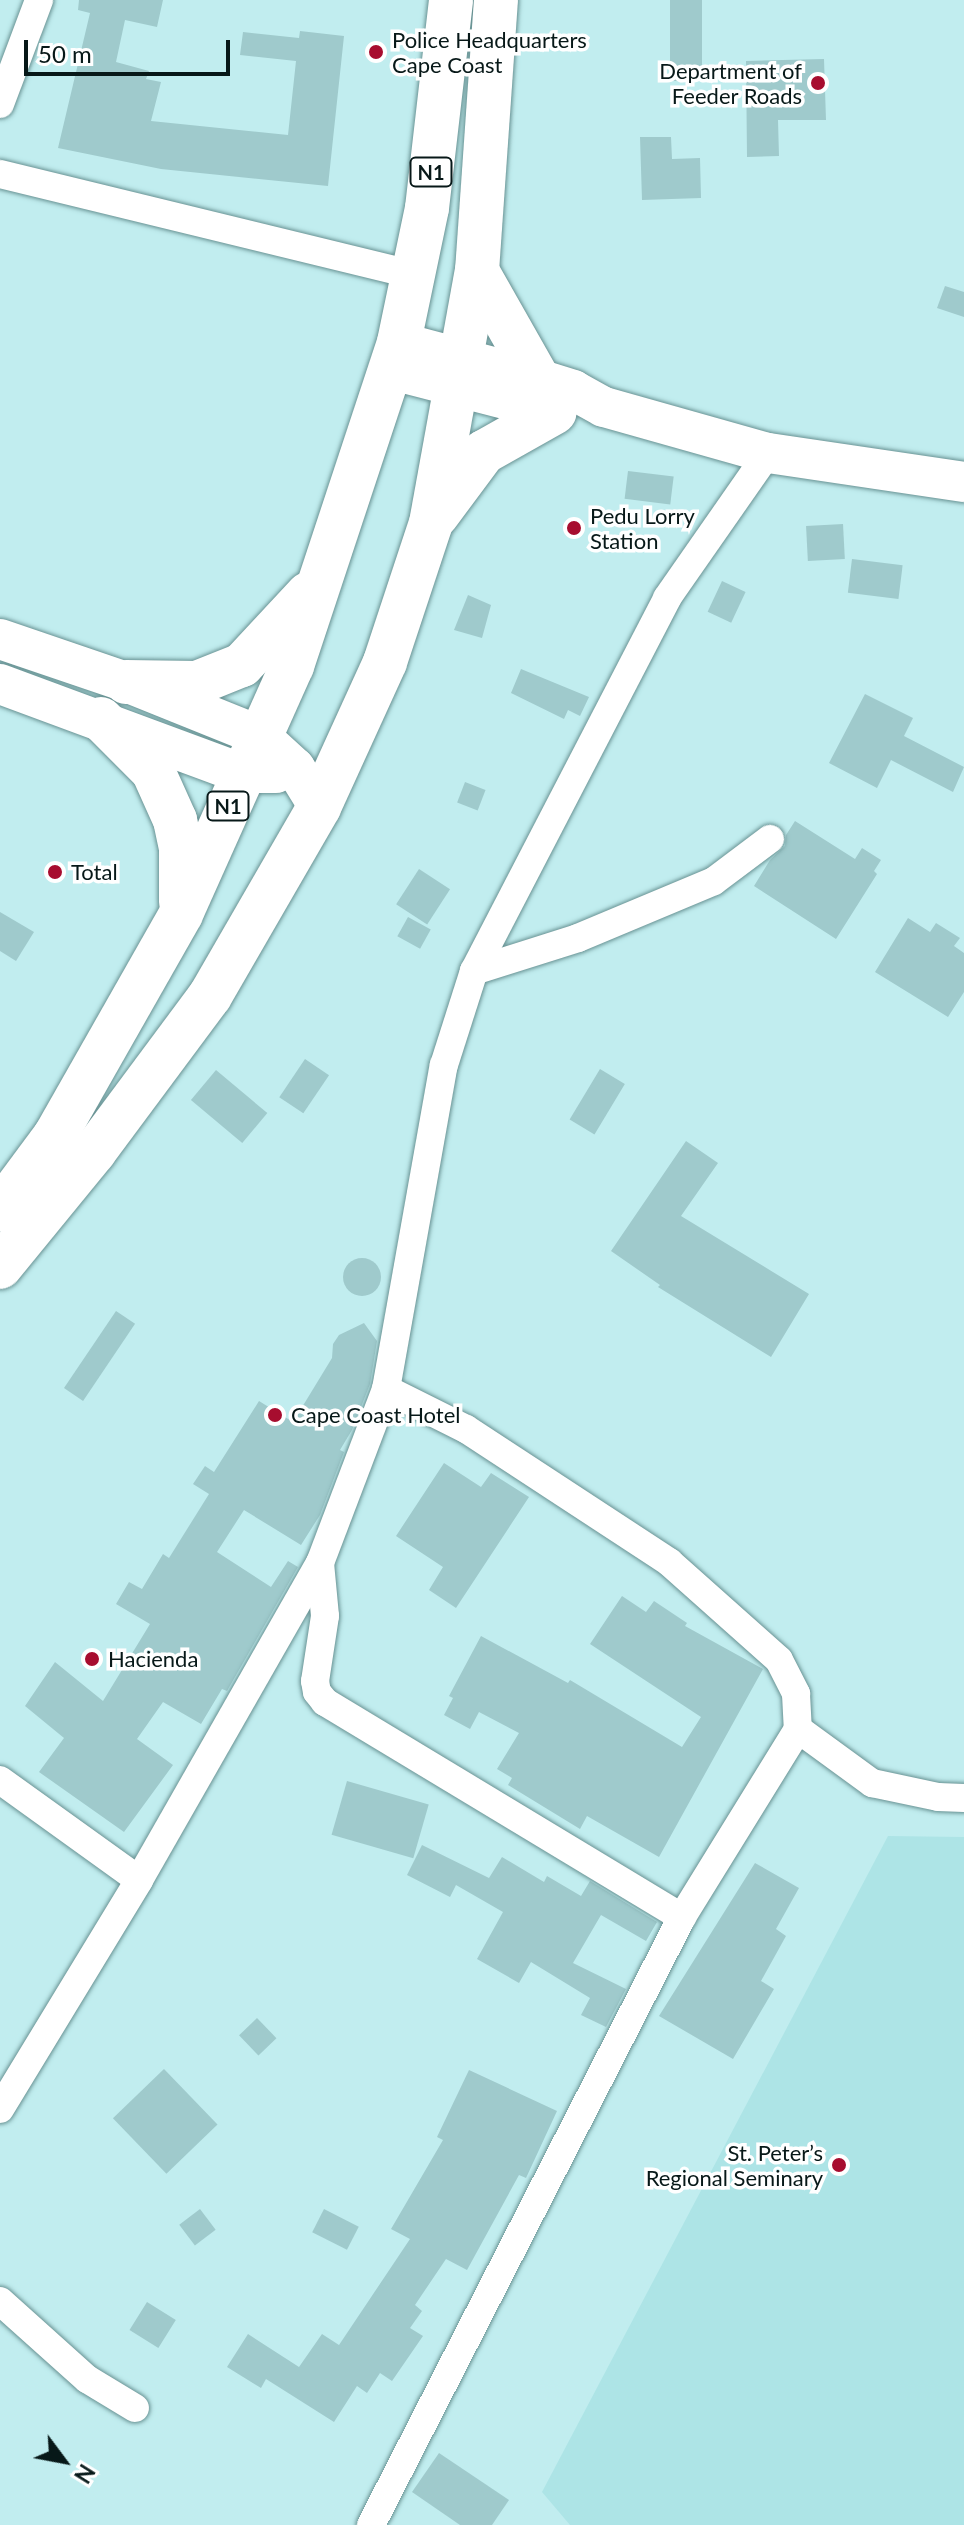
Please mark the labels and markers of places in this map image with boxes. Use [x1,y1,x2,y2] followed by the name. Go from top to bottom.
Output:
[392,26,587,78] place label: Police Headquarters Cape Coast
[367,43,385,61] marker: Police Headquarters Cape Coast
[659,57,802,108] place label: Department of Feeder Roads
[809,74,827,92] marker: Department of Feeder Roads
[590,502,695,554] place label: Pedu Lorry Station
[565,519,583,537] marker: Pedu Lorry Station
[71,859,118,885] place label: Total
[46,863,64,881] marker: Total
[291,1402,461,1428] place label: Cape Coast Hotel
[266,1406,284,1424] marker: Cape Coast Hotel
[108,1646,198,1672] place label: Hacienda
[83,1650,101,1668] marker: Hacienda
[646,2139,823,2190] place label: St. Peter’s Regional Seminary
[830,2156,848,2174] marker: St. Peter’s Regional Seminary

